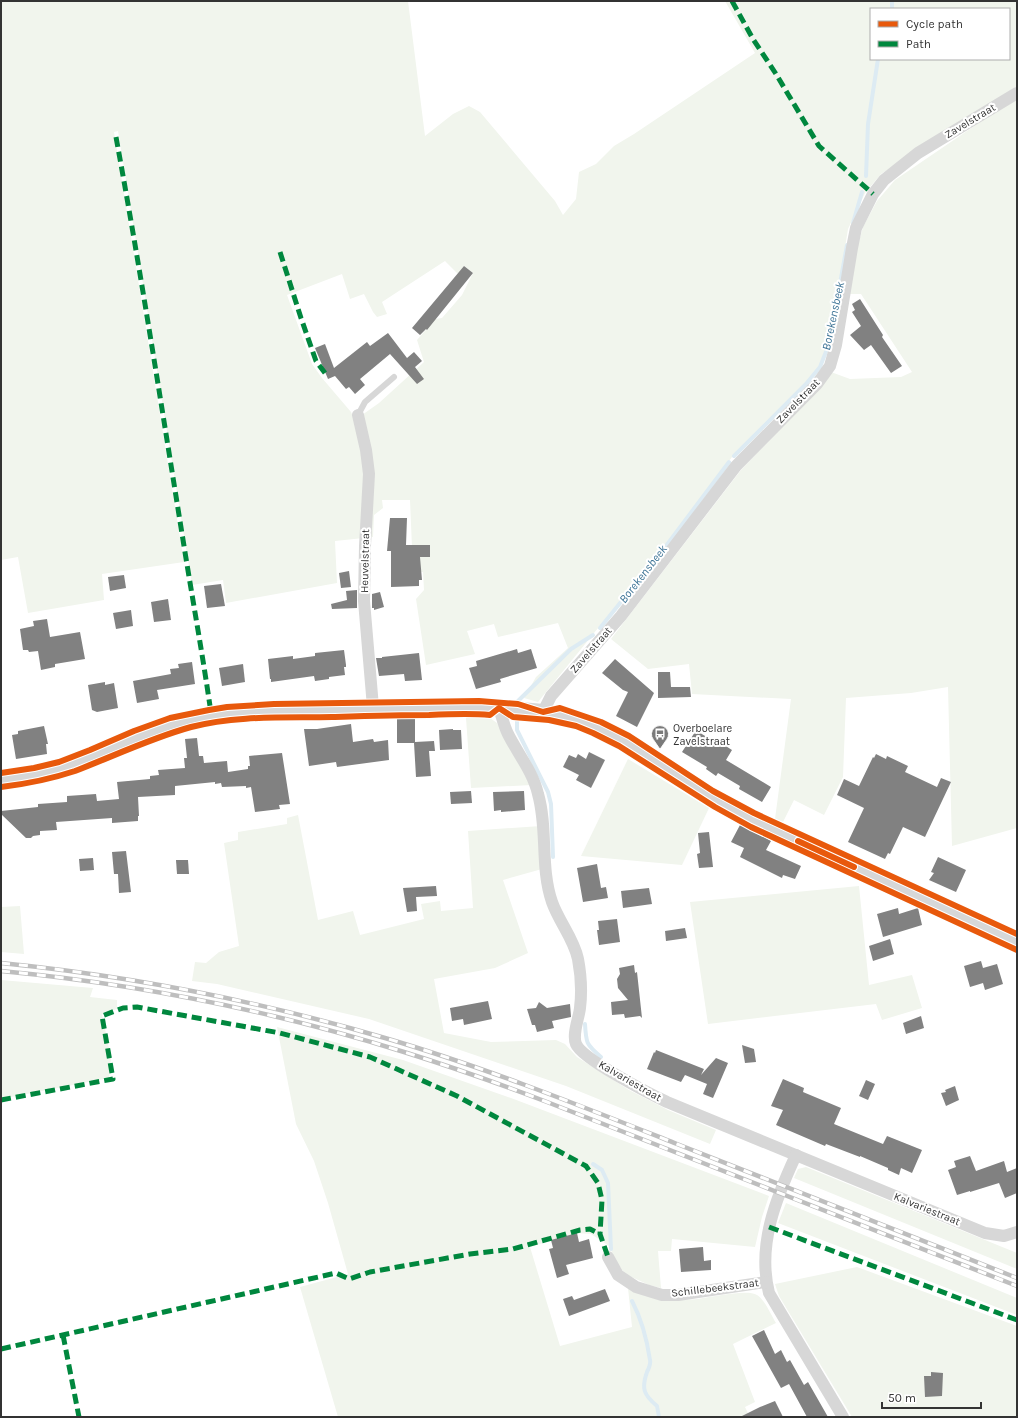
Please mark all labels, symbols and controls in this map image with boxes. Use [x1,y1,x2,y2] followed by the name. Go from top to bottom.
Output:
[870,8,1010,60] legend
[906,17,963,31] text: Cycle path
[906,37,931,51] text: Path
[942,101,998,141] street label: Zavelstraat
[819,280,847,352] water label: Borekensbeek
[774,376,822,426] street label: Zavelstraat
[358,529,372,593] street label: Heuvelstraat
[616,542,671,606] water label: Borekensbeek
[567,624,615,676] street label: Zavelstraat
[673,722,733,748] place label: Overboelare Zavelstraat
[650,724,670,749] bus stop icon: Overboelare Zavelstraat
[596,1058,664,1104] street label: Kalvariestraat
[892,1190,962,1228] street label: Kalvariestraat
[670,1276,760,1300] street label: Schillebeekstraat
[882,1384,981,1410] scale bar
[888,1391,916,1405] text: 50 m

